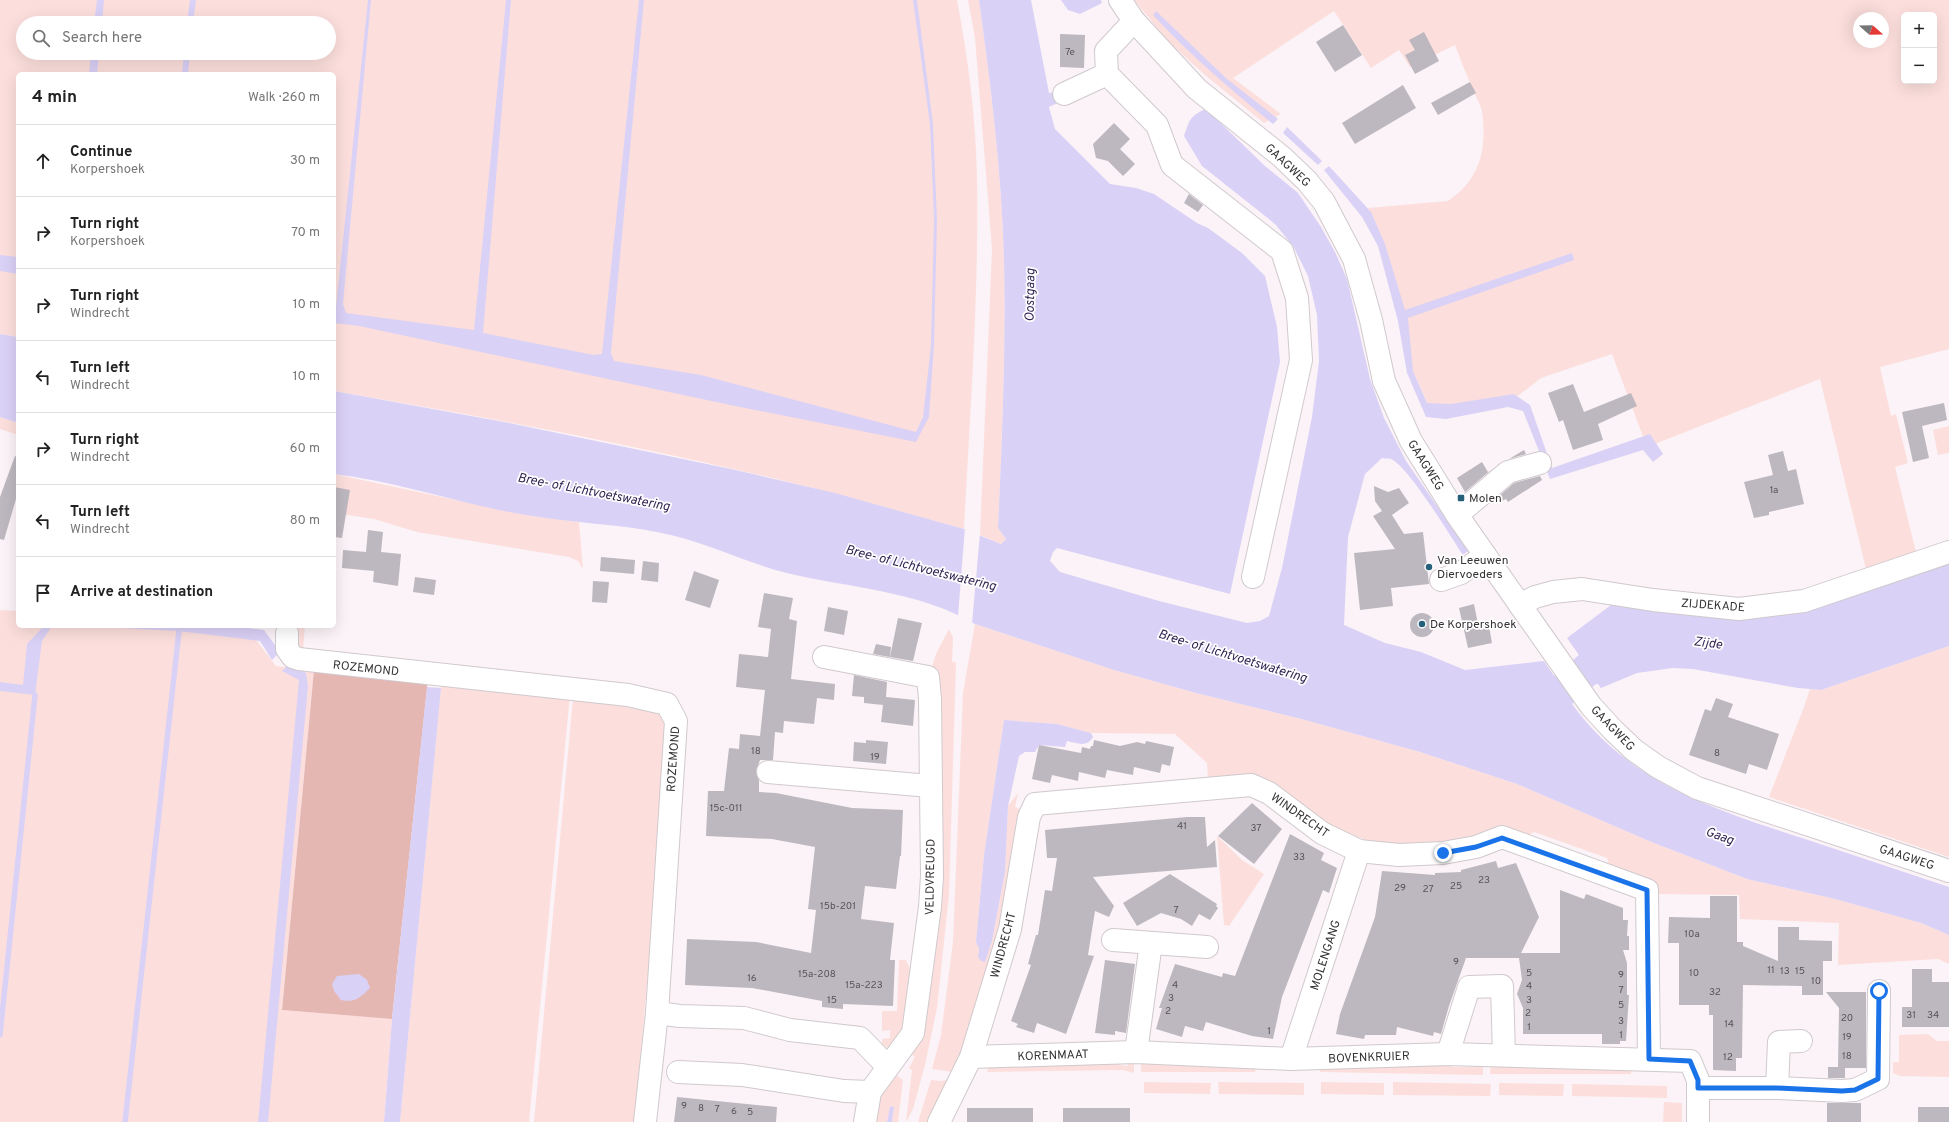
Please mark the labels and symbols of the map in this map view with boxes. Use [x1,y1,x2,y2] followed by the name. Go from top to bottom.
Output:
[1853,12,1889,48] north arrow
[1065,46,1075,59] house number: 7e
[1261,140,1314,191] street label: GAAGWEG
[1023,267,1039,322] water label: Oostgaag
[1403,437,1447,494] street label: GAAGWEG
[516,470,672,516] water label: Bree- of Lichtvoetswatering
[1770,484,1778,497] house number: 1a
[1469,491,1502,507] place label: Molen
[1456,493,1466,503] marker: Molen
[843,542,998,596] water label: Bree- of Lichtvoetswatering
[1437,553,1508,583] place label: Van Leeuwen Diervoeders
[1424,562,1434,572] marker: Van Leeuwen Diervoeders
[1680,596,1745,616] street label: ZIJDEKADE
[1430,617,1517,633] place label: De Korpershoek
[1417,619,1427,629] marker: De Korpershoek
[1156,627,1310,687] water label: Bree- of Lichtvoetswatering
[1693,634,1723,654] water label: Zijde
[332,658,400,680] street label: ROZEMOND
[1587,703,1638,755] street label: GAAGWEG
[664,725,684,793] street label: ROZEMOND
[751,745,761,758] house number: 18
[1714,747,1720,760] house number: 8
[870,751,880,764] house number: 19
[1267,790,1332,842] street label: WINDRECHT
[710,802,742,815] house number: 15c-011
[1177,820,1187,833] house number: 41
[1250,822,1262,835] house number: 37
[1703,824,1737,850] water label: Gaag
[922,839,940,915] street label: VELDVREUGD
[1877,842,1936,874] street label: GAAGWEG
[1434,844,1452,862] route end
[1293,851,1305,864] house number: 33
[1478,874,1490,887] house number: 23
[1450,880,1462,893] house number: 25
[1394,882,1406,895] house number: 29
[1422,883,1434,896] house number: 27
[820,900,856,913] house number: 15b-201
[1173,904,1179,917] house number: 7
[987,910,1020,980] street label: WINDRECHT
[1307,918,1345,993] street label: MOLENGANG
[1684,928,1700,941] house number: 10a
[1453,956,1459,969] house number: 9
[1767,964,1775,977] house number: 11
[1780,965,1790,978] house number: 13
[1795,965,1805,978] house number: 15
[1526,967,1532,980] house number: 5
[1689,967,1699,980] house number: 10
[798,968,836,981] house number: 15a-208
[1618,969,1624,982] house number: 9
[747,972,757,985] house number: 16
[1811,975,1821,988] house number: 10
[845,979,883,992] house number: 15a-223
[1172,979,1178,992] house number: 4
[1526,980,1532,993] house number: 4
[1870,982,1888,1000] route start
[1618,984,1624,997] house number: 7
[1709,986,1721,999] house number: 32
[1168,992,1174,1005] house number: 3
[827,994,837,1007] house number: 15
[1526,994,1532,1007] house number: 3
[1618,999,1624,1012] house number: 5
[1165,1005,1171,1018] house number: 2
[1525,1007,1531,1020] house number: 2
[1906,1009,1916,1022] house number: 31
[1927,1009,1939,1022] house number: 34
[1841,1012,1853,1025] house number: 20
[1618,1015,1624,1028] house number: 3
[1724,1018,1734,1031] house number: 14
[1527,1021,1531,1034] house number: 1
[1267,1025,1271,1038] house number: 1
[1619,1029,1623,1042] house number: 1
[1842,1031,1852,1044] house number: 19
[1017,1047,1089,1065] street label: KORENMAAT
[1328,1049,1410,1067] street label: BOVENKRUIER
[1842,1050,1852,1063] house number: 18
[1723,1051,1733,1064] house number: 12
[681,1100,687,1113] house number: 9
[698,1102,704,1115] house number: 8
[714,1103,720,1116] house number: 7
[731,1105,737,1118] house number: 6
[747,1106,753,1119] house number: 5

